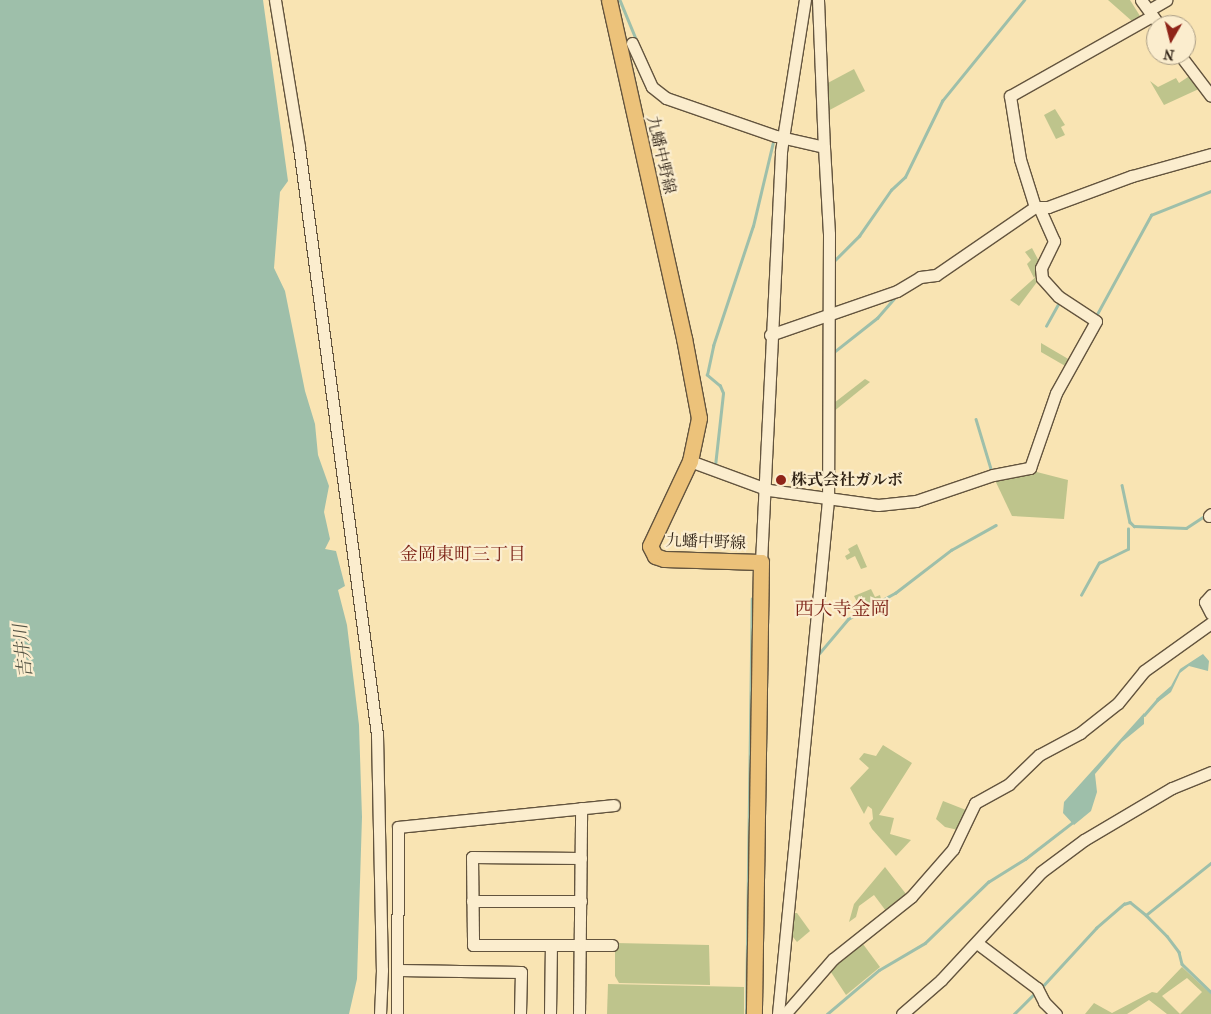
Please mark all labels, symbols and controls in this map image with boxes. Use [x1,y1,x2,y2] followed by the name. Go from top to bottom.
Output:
[1146,15,1196,65] north arrow
[1163,45,1175,64] text: N
[643,114,679,196] street label: 九蟠中野線
[791,470,903,490] place label: 株式会社ガルボ
[775,474,787,486] marker: 株式会社ガルボ
[666,531,746,553] street label: 九蟠中野線
[400,544,526,566] district label: 金岡東町三丁目
[795,599,889,621] district label: 西大寺金岡
[10,623,38,679] water label: 吉井川

